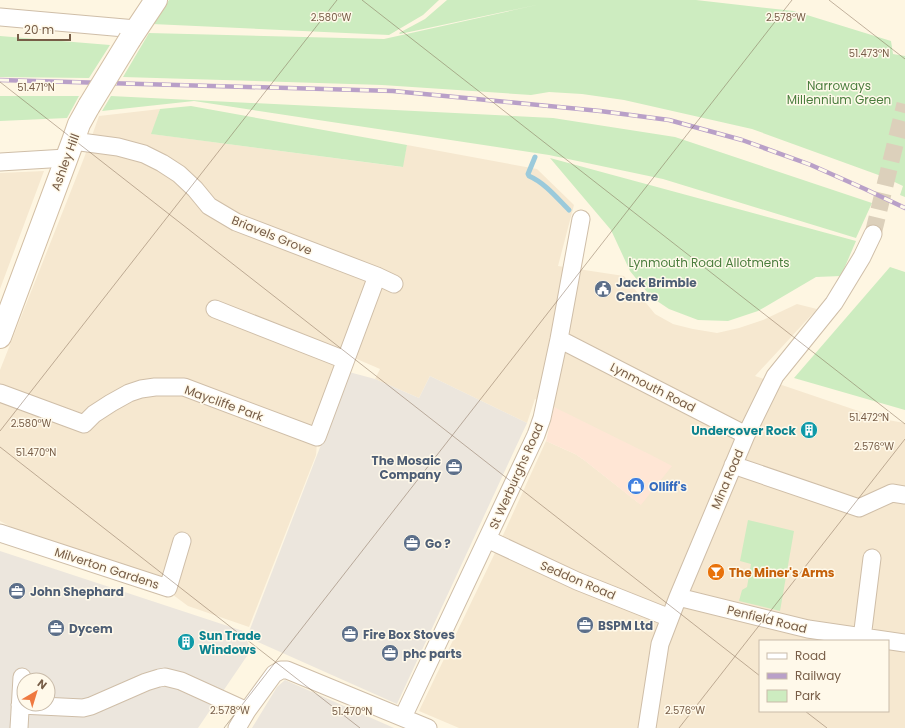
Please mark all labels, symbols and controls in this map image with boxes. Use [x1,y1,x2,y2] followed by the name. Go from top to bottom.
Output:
[311,10,352,25] text: 2.580°W
[766,10,806,25] text: 2.578°W
[18,16,70,42] scale bar
[24,21,54,38] text: 20 m
[849,46,889,61] text: 51.473°N
[787,77,891,108] park label: Narroways Millennium Green
[17,80,55,95] text: 51.471°N
[47,131,83,193] street label: Ashley Hill
[229,211,315,259] street label: Briavels Grove
[628,254,790,271] park label: Lynmouth Road Allotments
[616,274,697,305] place label: Jack Brimble Centre
[593,279,613,299] public building icon: Jack Brimble Centre
[607,358,699,416] street label: Lynmouth Road
[182,381,267,425] street label: Maycliffe Park
[849,410,889,425] text: 51.472°N
[11,416,52,431] text: 2.580°W
[485,420,547,532] street label: St Werburghs Road
[799,420,819,440] building icon: Undercover Rock
[691,422,797,439] place label: Undercover Rock
[854,439,894,454] text: 2.576°W
[16,445,56,460] text: 51.470°N
[707,446,747,512] street label: Mina Road
[372,452,441,483] place label: The Mosaic Company
[444,457,464,477] office icon: The Mosaic Company
[626,476,646,496] shop icon: Olliff's
[649,478,687,495] place label: Olliff's
[402,533,422,553] office icon: Go ?
[425,535,451,552] place label: Go ?
[52,543,162,593] street label: Milverton Gardens
[538,556,618,604] street label: Seddon Road
[706,562,726,582] bar icon: The Miner's Arms
[729,564,835,581] place label: The Miner's Arms
[7,581,27,601] office icon: John Shephard
[30,583,124,600] place label: John Shephard
[725,601,809,637] street label: Penfield Road
[575,615,595,635] office icon: BSPM Ltd
[598,617,653,634] place label: BSPM Ltd
[46,618,66,638] office icon: Dycem
[69,620,113,637] place label: Dycem
[340,624,360,644] office icon: Fire Box Stoves
[363,626,455,643] place label: Fire Box Stoves
[199,627,262,658] place label: Sun Trade Windows
[176,632,196,652] building icon: Sun Trade Windows
[759,640,889,712] legend
[380,643,400,663] office icon: phc parts
[403,645,462,662] place label: phc parts
[795,647,826,664] text: Road
[795,667,841,684] text: Railway
[16,672,56,712] north arrow
[34,675,50,693] text: N
[795,687,822,704] text: Park
[210,703,250,718] text: 2.578°W
[665,703,705,718] text: 2.576°W
[332,704,372,719] text: 51.470°N

